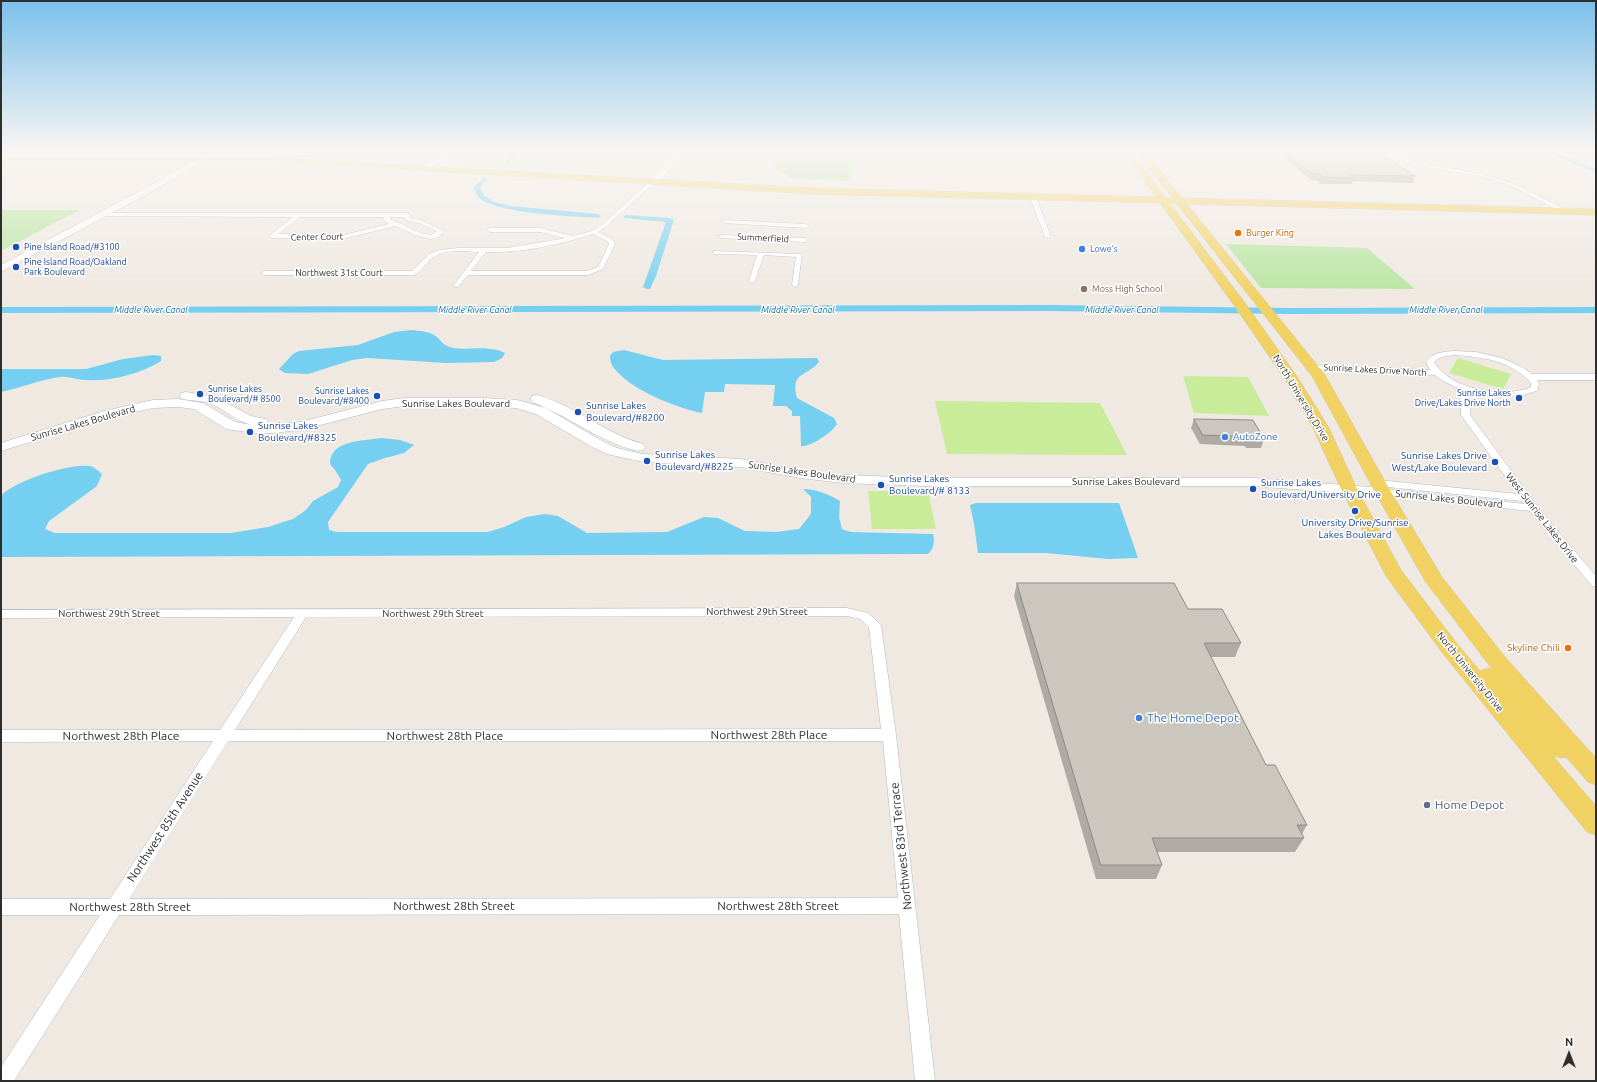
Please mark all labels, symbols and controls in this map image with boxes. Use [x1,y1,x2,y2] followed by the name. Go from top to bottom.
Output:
[1233,228,1243,238] marker: Burger King
[1246,228,1294,238] place label: Burger King
[291,231,343,243] street label: Center Court
[737,231,789,245] street label: Summerfield
[11,242,21,252] marker: Pine Island Road/#3100
[24,242,120,252] place label: Pine Island Road/#3100
[1077,244,1087,254] marker: Lowe's
[1090,244,1118,254] place label: Lowe's
[24,257,127,278] place label: Pine Island Road/Oakland Park Boulevard
[11,262,21,272] marker: Pine Island Road/Oakland Park Boulevard
[295,268,383,278] street label: Northwest 31st Court
[1079,284,1089,294] marker: Moss High School
[1092,284,1163,294] place label: Moss High School
[114,305,188,315] water label: Middle River Canal
[438,305,512,315] water label: Middle River Canal
[761,305,835,315] water label: Middle River Canal
[1085,305,1159,315] water label: Middle River Canal
[1409,305,1483,315] water label: Middle River Canal
[1270,352,1332,444] street label: North University Drive
[1323,362,1427,378] street label: Sunrise Lakes Drive North
[208,384,281,405] place label: Sunrise Lakes Boulevard/# 8500
[298,386,369,407] place label: Sunrise Lakes Boulevard/#8400
[1415,388,1511,409] place label: Sunrise Lakes Drive/Lakes Drive North
[195,389,205,399] marker: Sunrise Lakes Boulevard/# 8500
[372,391,382,401] marker: Sunrise Lakes Boulevard/#8400
[1514,393,1524,403] marker: Sunrise Lakes Drive/Lakes Drive North
[402,398,510,410] street label: Sunrise Lakes Boulevard
[586,400,665,424] place label: Sunrise Lakes Boulevard/#8200
[29,402,137,444] street label: Sunrise Lakes Boulevard
[573,407,583,417] marker: Sunrise Lakes Boulevard/#8200
[258,420,337,444] place label: Sunrise Lakes Boulevard/#8325
[245,427,255,437] marker: Sunrise Lakes Boulevard/#8325
[1233,431,1278,443] place label: AutoZone
[1220,432,1230,442] marker: AutoZone
[655,449,734,472] place label: Sunrise Lakes Boulevard/#8225
[1392,450,1487,474] place label: Sunrise Lakes Drive West/Lake Boulevard
[642,456,652,466] marker: Sunrise Lakes Boulevard/#8225
[1490,457,1500,467] marker: Sunrise Lakes Drive West/Lake Boulevard
[748,459,856,485] street label: Sunrise Lakes Boulevard
[1503,471,1581,565] street label: West Sunrise Lakes Drive
[889,473,970,496] place label: Sunrise Lakes Boulevard/# 8133
[1072,476,1180,488] street label: Sunrise Lakes Boulevard
[1261,477,1381,500] place label: Sunrise Lakes Boulevard/University Drive
[876,480,886,490] marker: Sunrise Lakes Boulevard/# 8133
[1248,484,1258,494] marker: Sunrise Lakes Boulevard/University Drive
[1395,487,1503,511] street label: Sunrise Lakes Boulevard
[1350,506,1360,516] marker: University Drive/Sunrise Lakes Boulevard
[1302,517,1408,540] place label: University Drive/Sunrise Lakes Boulevard
[706,606,808,618] street label: Northwest 29th Street
[58,608,160,620] street label: Northwest 29th Street
[382,608,484,620] street label: Northwest 29th Street
[1434,630,1506,714] street label: North University Drive
[1507,642,1560,654] place label: Skyline Chili
[1563,643,1573,653] marker: Skyline Chili
[1147,711,1239,725] place label: The Home Depot
[1134,713,1144,723] marker: The Home Depot
[711,728,827,742] street label: Northwest 28th Place
[63,729,179,743] street label: Northwest 28th Place
[387,729,503,743] street label: Northwest 28th Place
[124,769,206,885] street label: Northwest 85th Avenue
[887,781,915,911] street label: Northwest 83rd Terrace
[1435,798,1504,812] place label: Home Depot
[1422,800,1432,810] marker: Home Depot
[393,899,515,913] street label: Northwest 28th Street
[717,899,839,913] street label: Northwest 28th Street
[69,900,191,914] street label: Northwest 28th Street
[1549,1034,1589,1074] north arrow
[1565,1036,1573,1048] text: N

